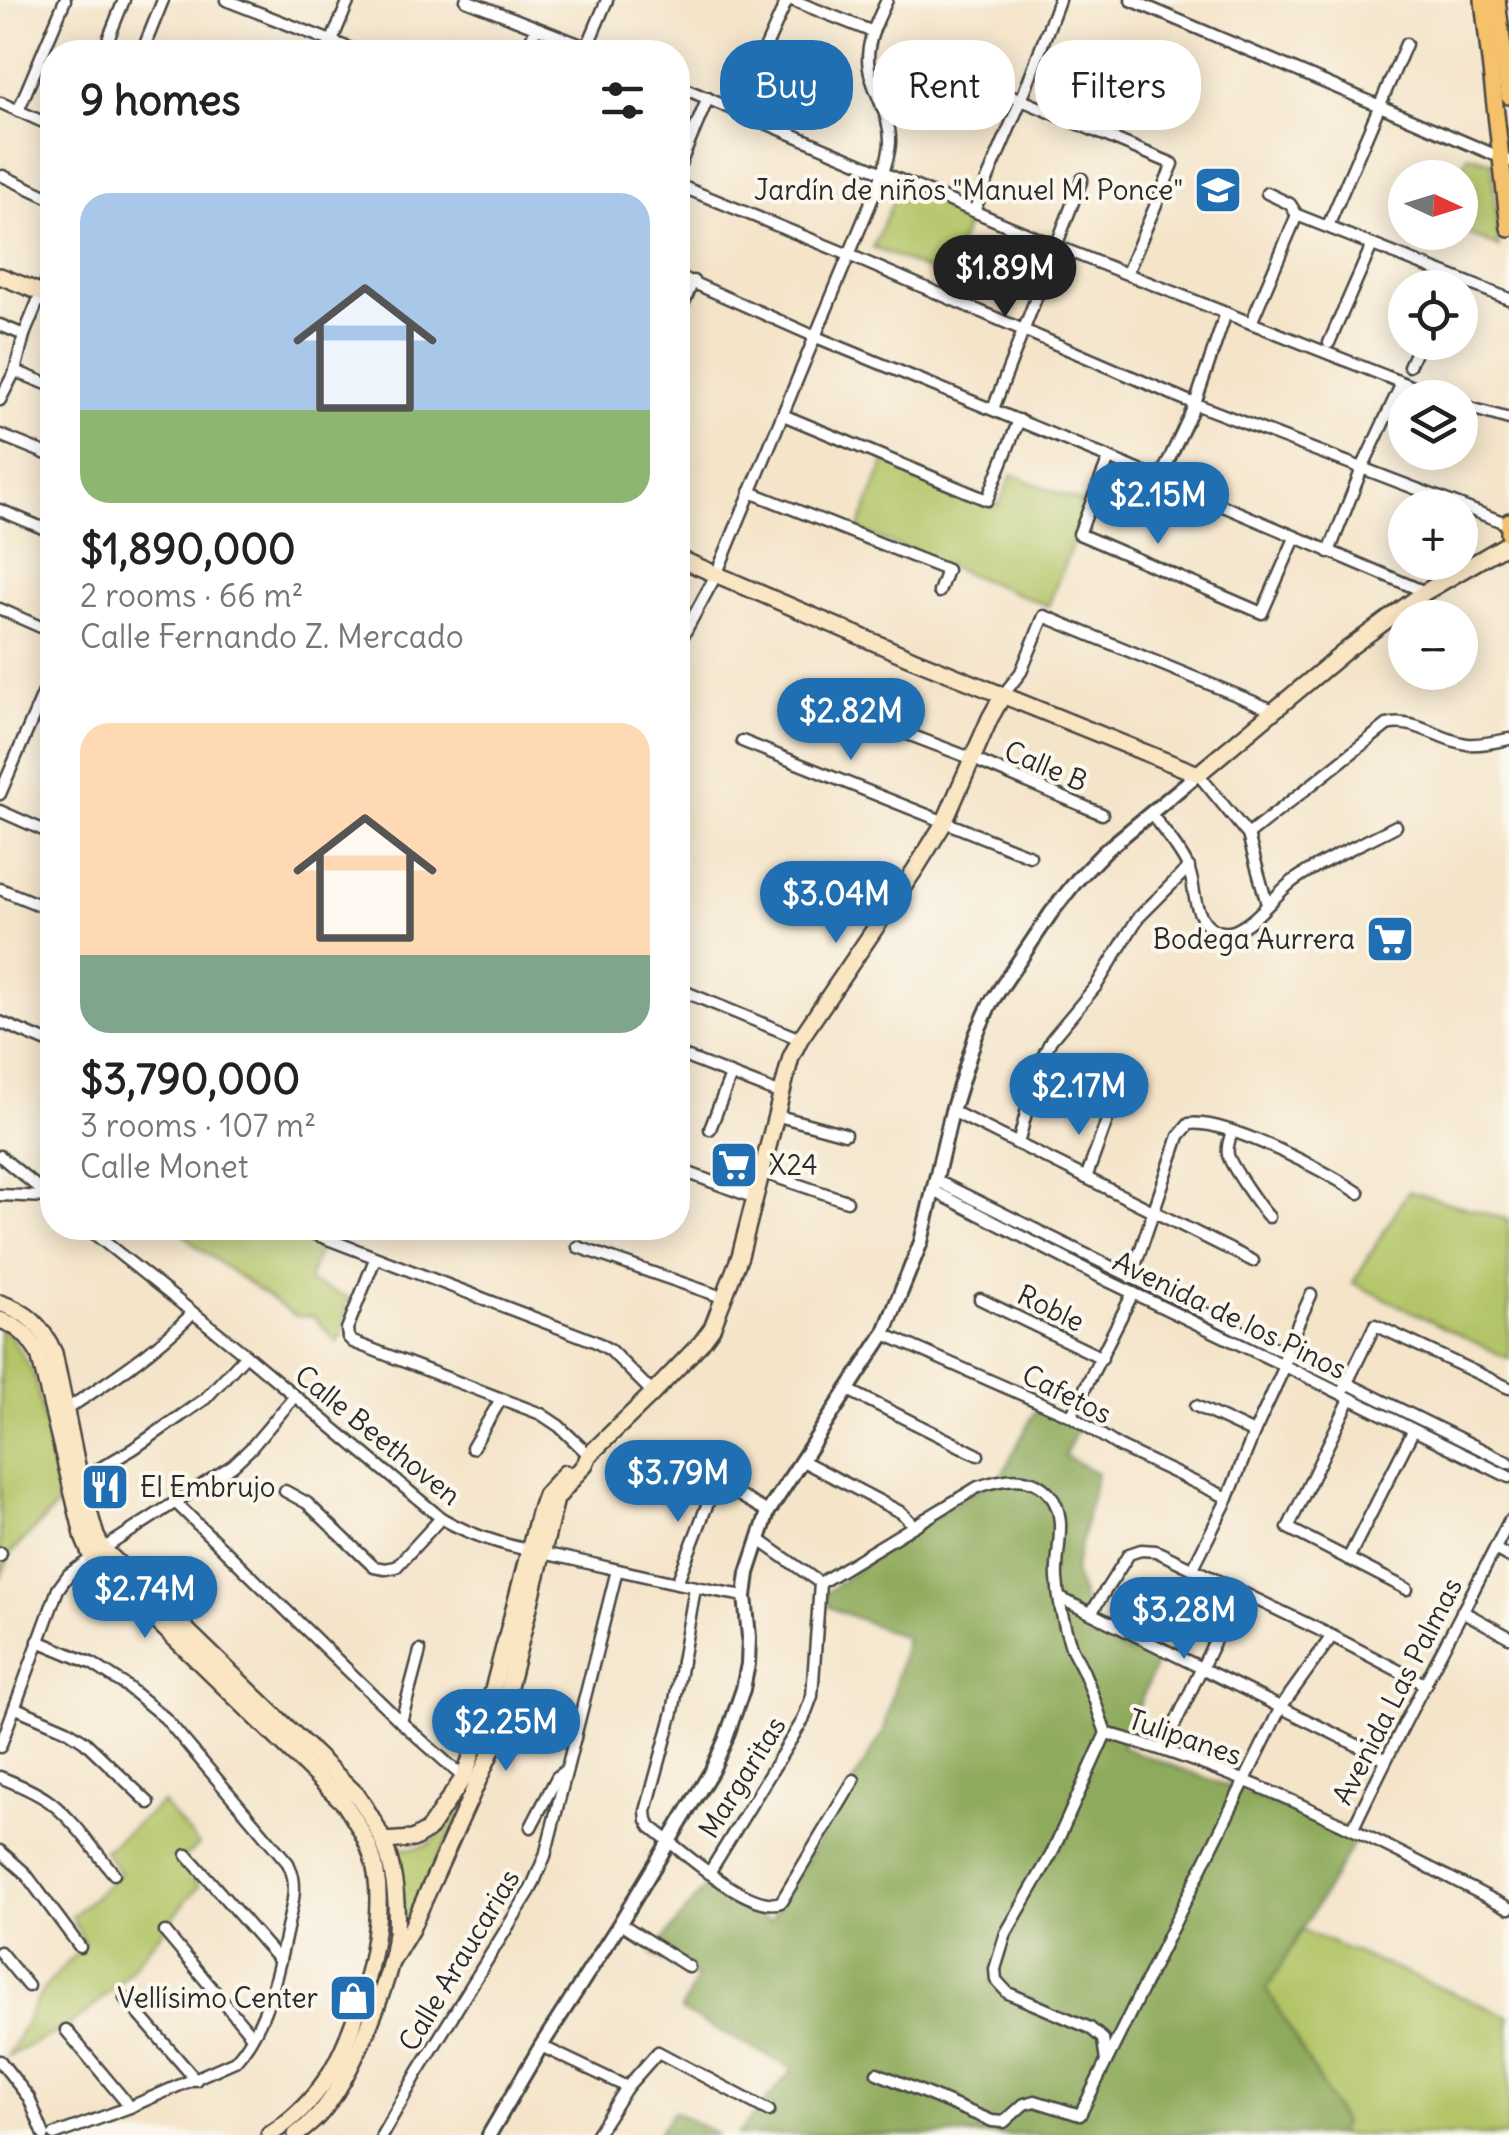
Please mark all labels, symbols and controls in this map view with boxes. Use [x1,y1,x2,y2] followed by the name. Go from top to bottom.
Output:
[720,40,853,130] chip: Buy
[873,40,1015,130] chip: Rent
[1035,40,1201,130] chip: Filters
[595,73,650,128] icon: filters
[80,74,241,126] text: 9 homes
[1388,160,1478,250] north arrow
[1388,160,1478,690] map controls
[1192,164,1244,216] school or university icon: Jardín de niños "Manuel M. Ponce"
[754,172,1183,208] place label: Jardín de niños "Manuel M. Ponce"
[924,235,1086,320] pin: $1.89M
[955,247,1055,288] text: $1.89M
[275,258,455,438] icon: home
[1388,270,1478,360] button: locate
[1388,380,1478,470] button: layers
[1077,462,1239,547] pin: $2.15M
[1109,474,1207,515] text: $2.15M
[1388,490,1478,580] button: +
[80,523,296,575] text: $1,890,000
[80,575,303,616] text: 2 rooms · 66 m²
[1388,600,1478,690] button: −
[80,616,464,657] text: Calle Fernando Z. Mercado
[770,678,932,763] pin: $2.82M
[799,690,903,731] text: $2.82M
[999,732,1093,800] street label: Calle B
[275,788,455,968] icon: home
[755,861,917,946] pin: $3.04M
[782,873,890,914] text: $3.04M
[1364,913,1416,965] supermarket icon: Bodega Aurrera
[1153,921,1355,957] place label: Bodega Aurrera
[80,1053,300,1105] text: $3,790,000
[998,1053,1160,1138] pin: $2.17M
[1032,1065,1126,1106] text: $2.17M
[80,1105,316,1146] text: 3 rooms · 107 m²
[708,1139,760,1191] supermarket icon: X24
[80,1146,249,1187] text: Calle Monet
[769,1147,818,1183] place label: X24
[1107,1243,1353,1387] street label: Avenida de los Pinos
[1012,1276,1090,1340] street label: Roble
[1016,1356,1118,1432] street label: Cafetos
[288,1357,468,1513] street label: Calle Beethoven
[597,1440,759,1525] pin: $3.79M
[627,1452,729,1493] text: $3.79M
[79,1461,131,1513] restaurant icon: El Embrujo
[140,1469,275,1505] place label: El Embrujo
[64,1556,226,1641] pin: $2.74M
[94,1568,196,1609] text: $2.74M
[1324,1571,1470,1811] street label: Avenida Las Palmas
[1103,1577,1265,1662] pin: $3.28M
[1132,1589,1236,1630] text: $3.28M
[425,1689,587,1774] pin: $2.25M
[454,1701,558,1742] text: $2.25M
[1124,1701,1246,1773] street label: Tulipanes
[690,1709,794,1845] street label: Margaritas
[390,1862,528,2058] street label: Calle Araucarias
[327,1972,379,2024] shop icon: Vellísimo Center
[117,1980,318,2016] place label: Vellísimo Center

